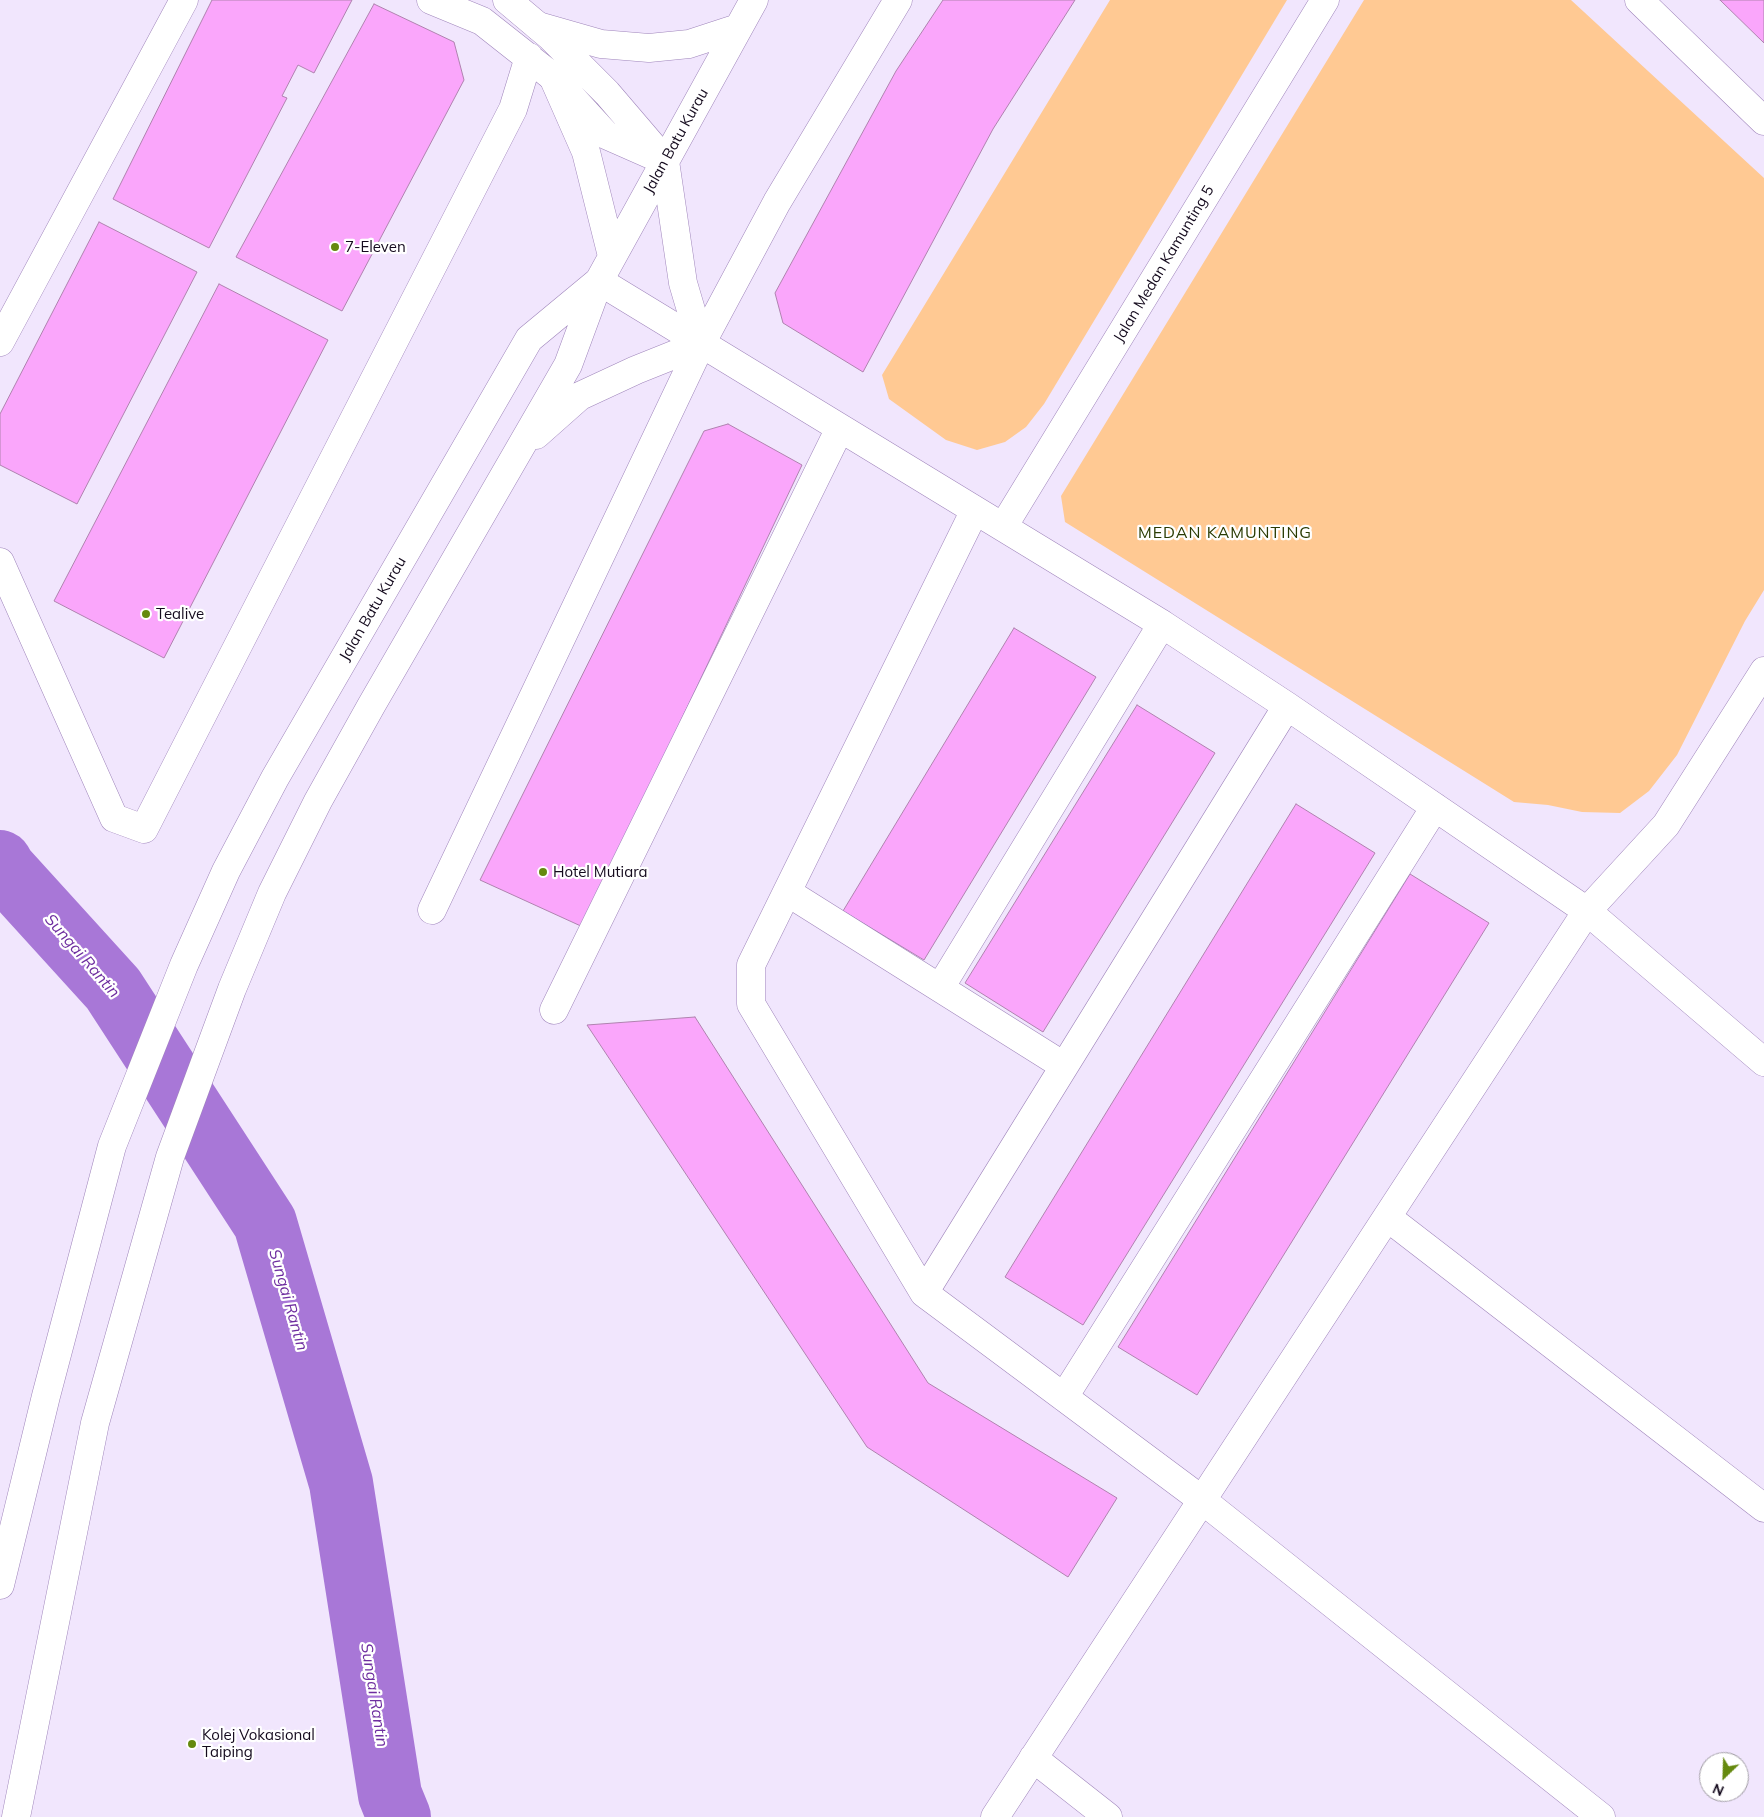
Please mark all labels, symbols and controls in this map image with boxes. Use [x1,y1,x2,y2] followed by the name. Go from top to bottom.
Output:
[640,85,712,197] street label: Jalan Batu Kurau
[1110,182,1218,346] street label: Jalan Medan Kamunting 5
[345,238,406,256] place label: 7-Eleven
[329,241,341,253] marker: 7-Eleven
[1136,523,1314,543] district label: MEDAN KAMUNTING
[336,554,410,664] street label: Jalan Batu Kurau
[156,605,204,623] place label: Tealive
[140,608,152,620] marker: Tealive
[553,863,648,881] place label: Hotel Mutiara
[537,866,549,878] marker: Hotel Mutiara
[40,910,124,1002] water label: Sungai Rantin
[264,1247,312,1353] water label: Sungai Rantin
[356,1642,392,1748] water label: Sungai Rantin
[202,1726,315,1761] place label: Kolej Vokasional Taiping
[186,1738,198,1750] marker: Kolej Vokasional Taiping
[1699,1752,1749,1802] north arrow
[1710,1779,1727,1800] text: N

